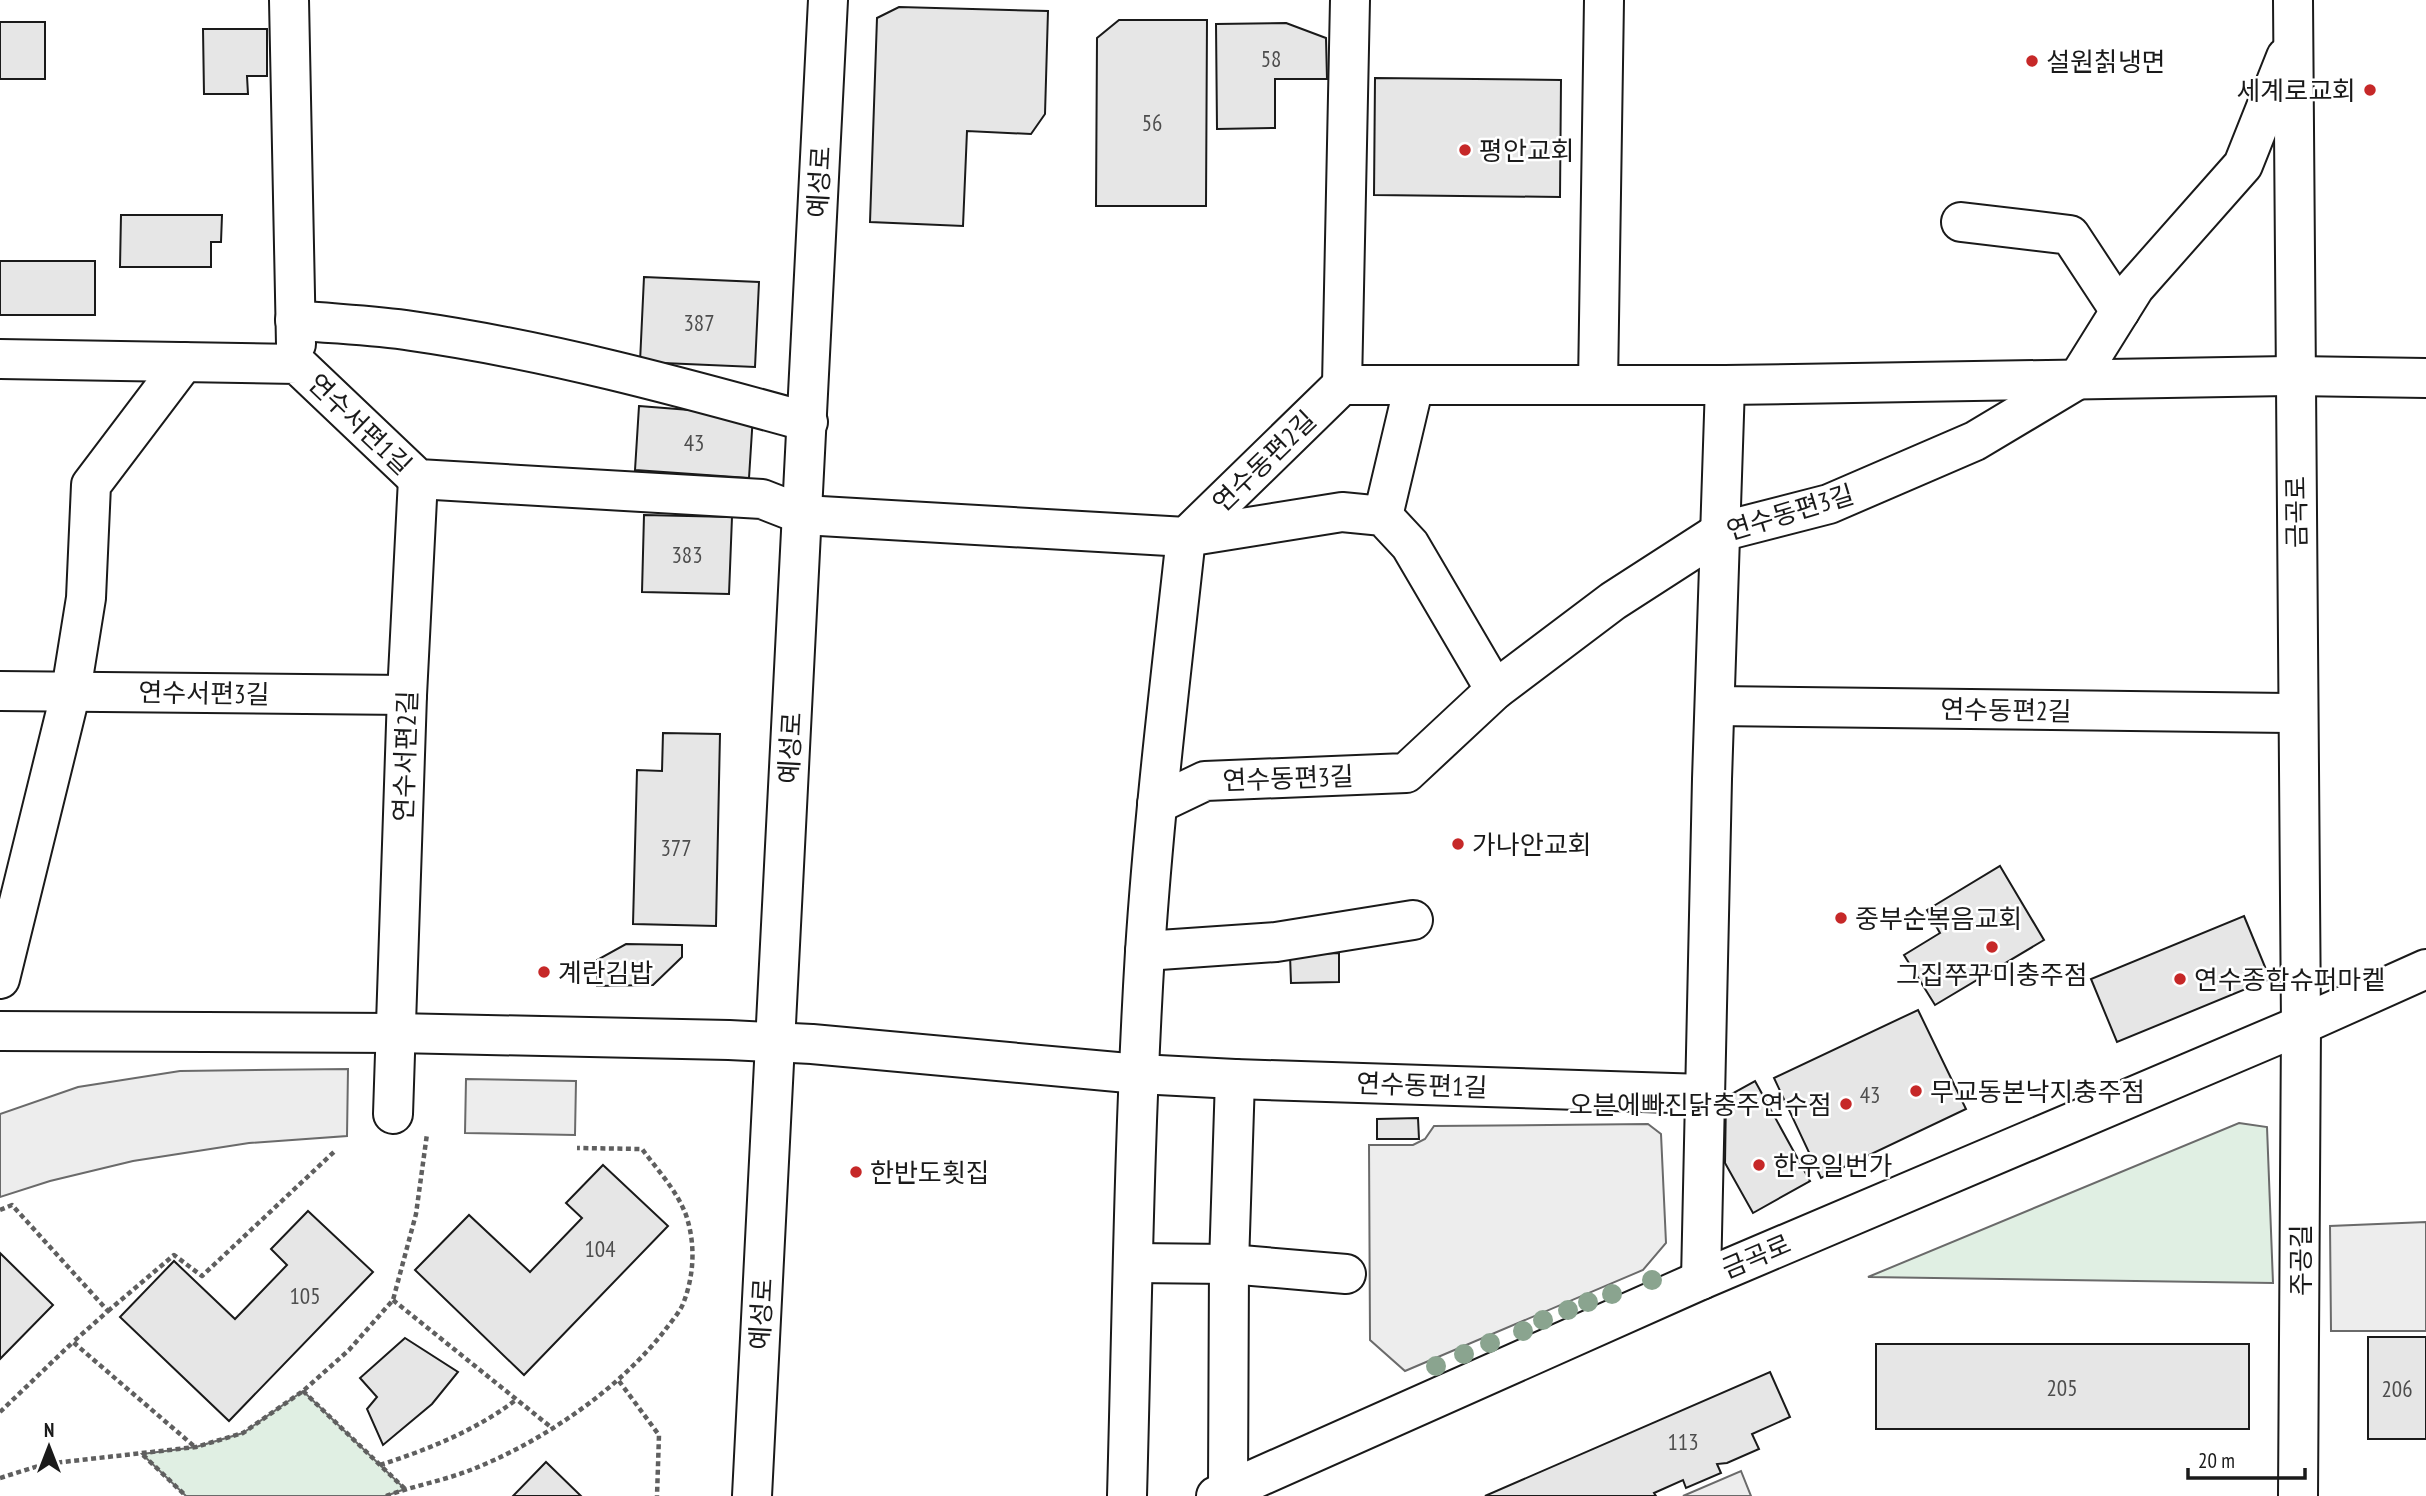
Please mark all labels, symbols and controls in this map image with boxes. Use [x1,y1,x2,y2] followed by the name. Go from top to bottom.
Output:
[1261,44,1281,73] house number: 58
[2046,45,2166,78] place label: 설원칡냉면
[2024,53,2040,69] marker: 설원칡냉면
[2236,74,2356,107] place label: 세계로교회
[2362,82,2378,98] marker: 세계로교회
[1142,108,1162,137] house number: 56
[1479,134,1575,167] place label: 평안교회
[1457,142,1473,158] marker: 평안교회
[801,145,837,219] street label: 예성로
[683,308,715,337] house number: 387
[301,367,419,481] street label: 연수서편1길
[1205,404,1323,518] street label: 연수동편2길
[684,428,704,457] house number: 43
[2279,476,2313,548] street label: 금곡로
[1722,477,1858,547] street label: 연수동편3길
[671,540,703,569] house number: 383
[138,675,270,711] street label: 연수서편3길
[386,690,424,822] street label: 연수서편2길
[1940,692,2072,728] street label: 연수동편2길
[772,711,808,785] street label: 예성로
[1222,759,1354,797] street label: 연수동편3길
[1472,828,1592,861] place label: 가나안교회
[660,833,692,862] house number: 377
[1450,836,1466,852] marker: 가나안교회
[1855,902,2022,935] place label: 중부순복음교회
[1833,910,1849,926] marker: 중부순복음교회
[1984,939,2000,955] marker: 그집쭈꾸미충주점
[558,956,654,989] place label: 계란김밥
[1896,958,2088,991] place label: 그집쭈꾸미충주점
[2194,963,2385,996] place label: 연수종합슈퍼마켙
[536,964,552,980] marker: 계란김밥
[2172,971,2188,987] marker: 연수종합슈퍼마켙
[1356,1066,1488,1104] street label: 연수동편1길
[1930,1075,2145,1108] place label: 무교동본낙지충주점
[1860,1080,1880,1109] house number: 43
[1908,1083,1924,1099] marker: 무교동본낙지충주점
[1569,1088,1832,1121] place label: 오븐에빠진닭충주연수점
[1838,1096,1854,1112] marker: 오븐에빠진닭충주연수점
[1773,1149,1893,1182] place label: 한우일번가
[870,1156,990,1189] place label: 한반도횟집
[1751,1157,1767,1173] marker: 한우일번가
[848,1164,864,1180] marker: 한반도횟집
[2284,1224,2317,1296] street label: 주공길
[1717,1227,1795,1285] street label: 금곡로
[584,1234,616,1263] house number: 104
[743,1277,779,1351] street label: 예성로
[289,1281,321,1310] house number: 105
[2046,1373,2078,1402] house number: 205
[2381,1374,2413,1403] house number: 206
[14,1412,84,1482] north arrow
[44,1418,54,1442] text: N
[1667,1427,1699,1456] house number: 113
[2188,1436,2305,1480] scale bar
[2198,1447,2235,1474] text: 20 m

